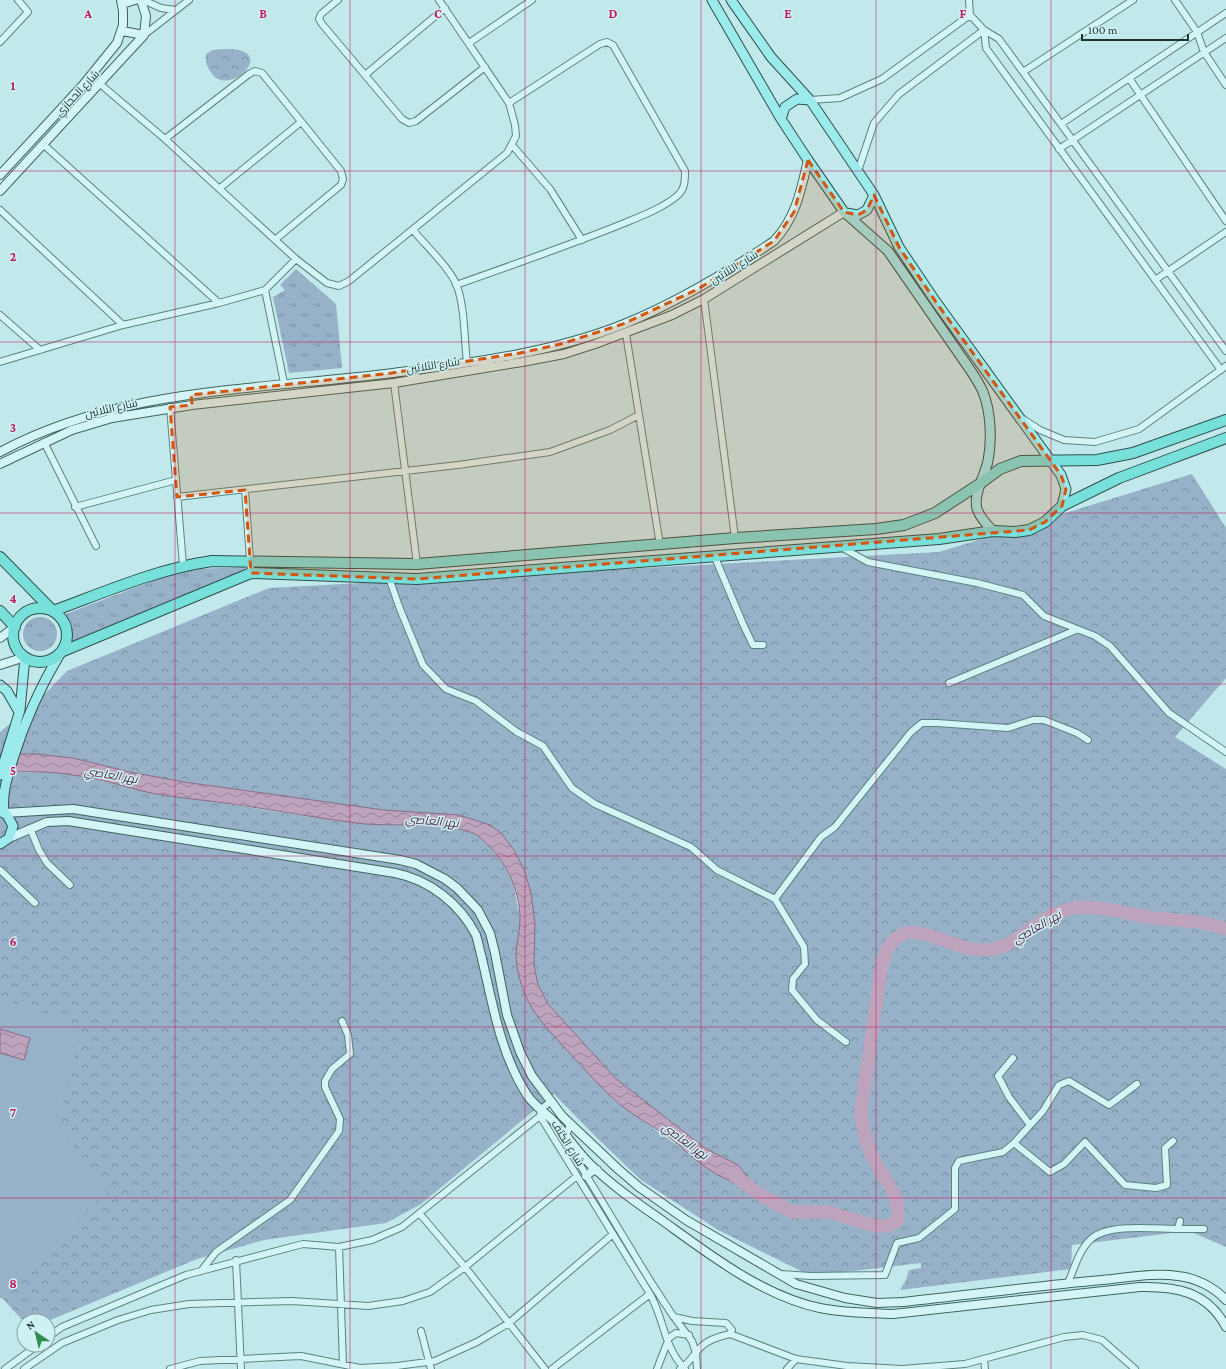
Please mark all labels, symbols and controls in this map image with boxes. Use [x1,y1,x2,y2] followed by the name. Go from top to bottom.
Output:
[83,6,92,21] text: A
[259,6,267,21] text: B
[434,6,442,21] text: C
[609,6,618,21] text: D
[784,6,792,21] text: E
[960,6,967,21] text: F
[1082,16,1188,42] scale bar
[1088,23,1118,37] text: 100 m
[53,67,104,121] street label: شارع الحجازي
[11,78,16,93] text: 1
[708,248,761,288] street label: شارع الثلاثين
[10,249,17,264] text: 2
[405,355,461,377] street label: شارع الثلاثين
[83,396,139,422] street label: شارع الثلاثين
[10,420,16,435] text: 3
[9,591,17,606] text: 4
[10,763,16,778] text: 5
[83,764,140,788] water label: نهر العاصي
[404,812,461,832] water label: نهر العاصي
[1010,907,1066,948] water label: نهر العاصي
[9,934,17,949] text: 6
[10,1105,16,1120] text: 7
[548,1118,587,1169] street label: شارع الكتف
[658,1120,712,1165] water label: نهر العاصي
[9,1276,17,1291] text: 8
[16,1313,56,1353] north arrow
[24,1317,37,1332] text: N

